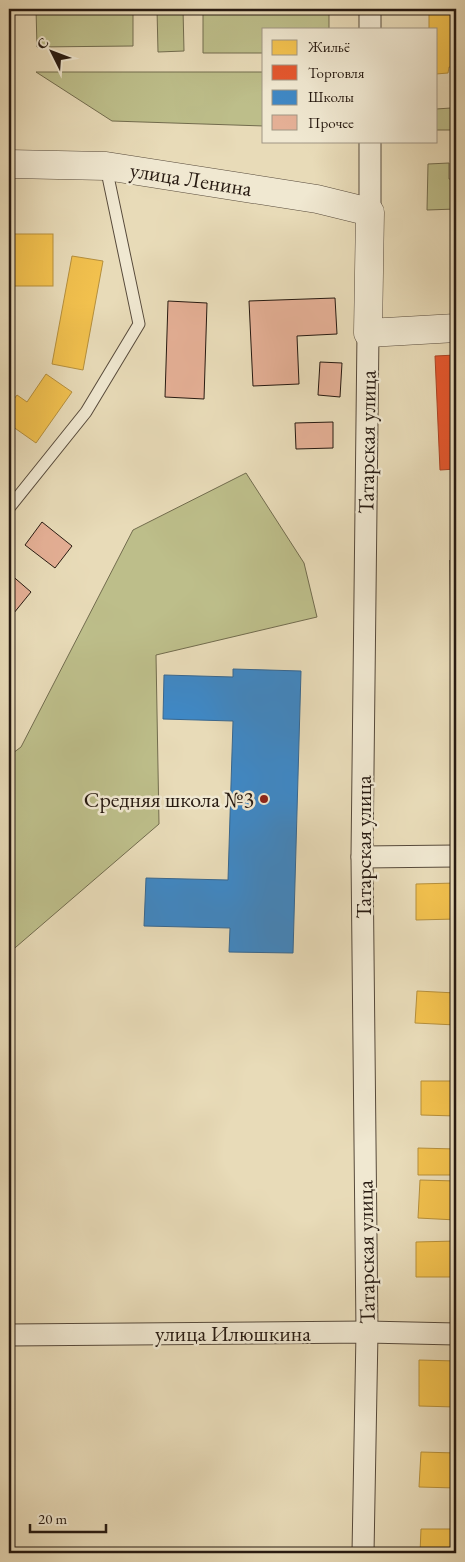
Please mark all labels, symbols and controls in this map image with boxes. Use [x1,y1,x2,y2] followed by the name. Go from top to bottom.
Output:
[28,28,78,78] north arrow
[262,28,438,142] legend
[32,34,52,53] text: С
[307,37,350,56] text: Жильё
[308,63,365,82] text: Торговля
[308,87,354,106] text: Школы
[308,113,354,132] text: Прочее
[128,155,254,203] street label: улица Ленина
[351,370,383,514] street label: Татарская улица
[349,775,378,919] street label: Татарская улица
[84,785,254,814] place label: Средняя школа №3
[258,793,270,805] marker: Средняя школа №3
[350,1180,382,1324] street label: Татарская улица
[155,1319,311,1348] street label: улица Илюшкина
[30,1502,106,1534] scale bar
[38,1509,67,1528] text: 20 m

